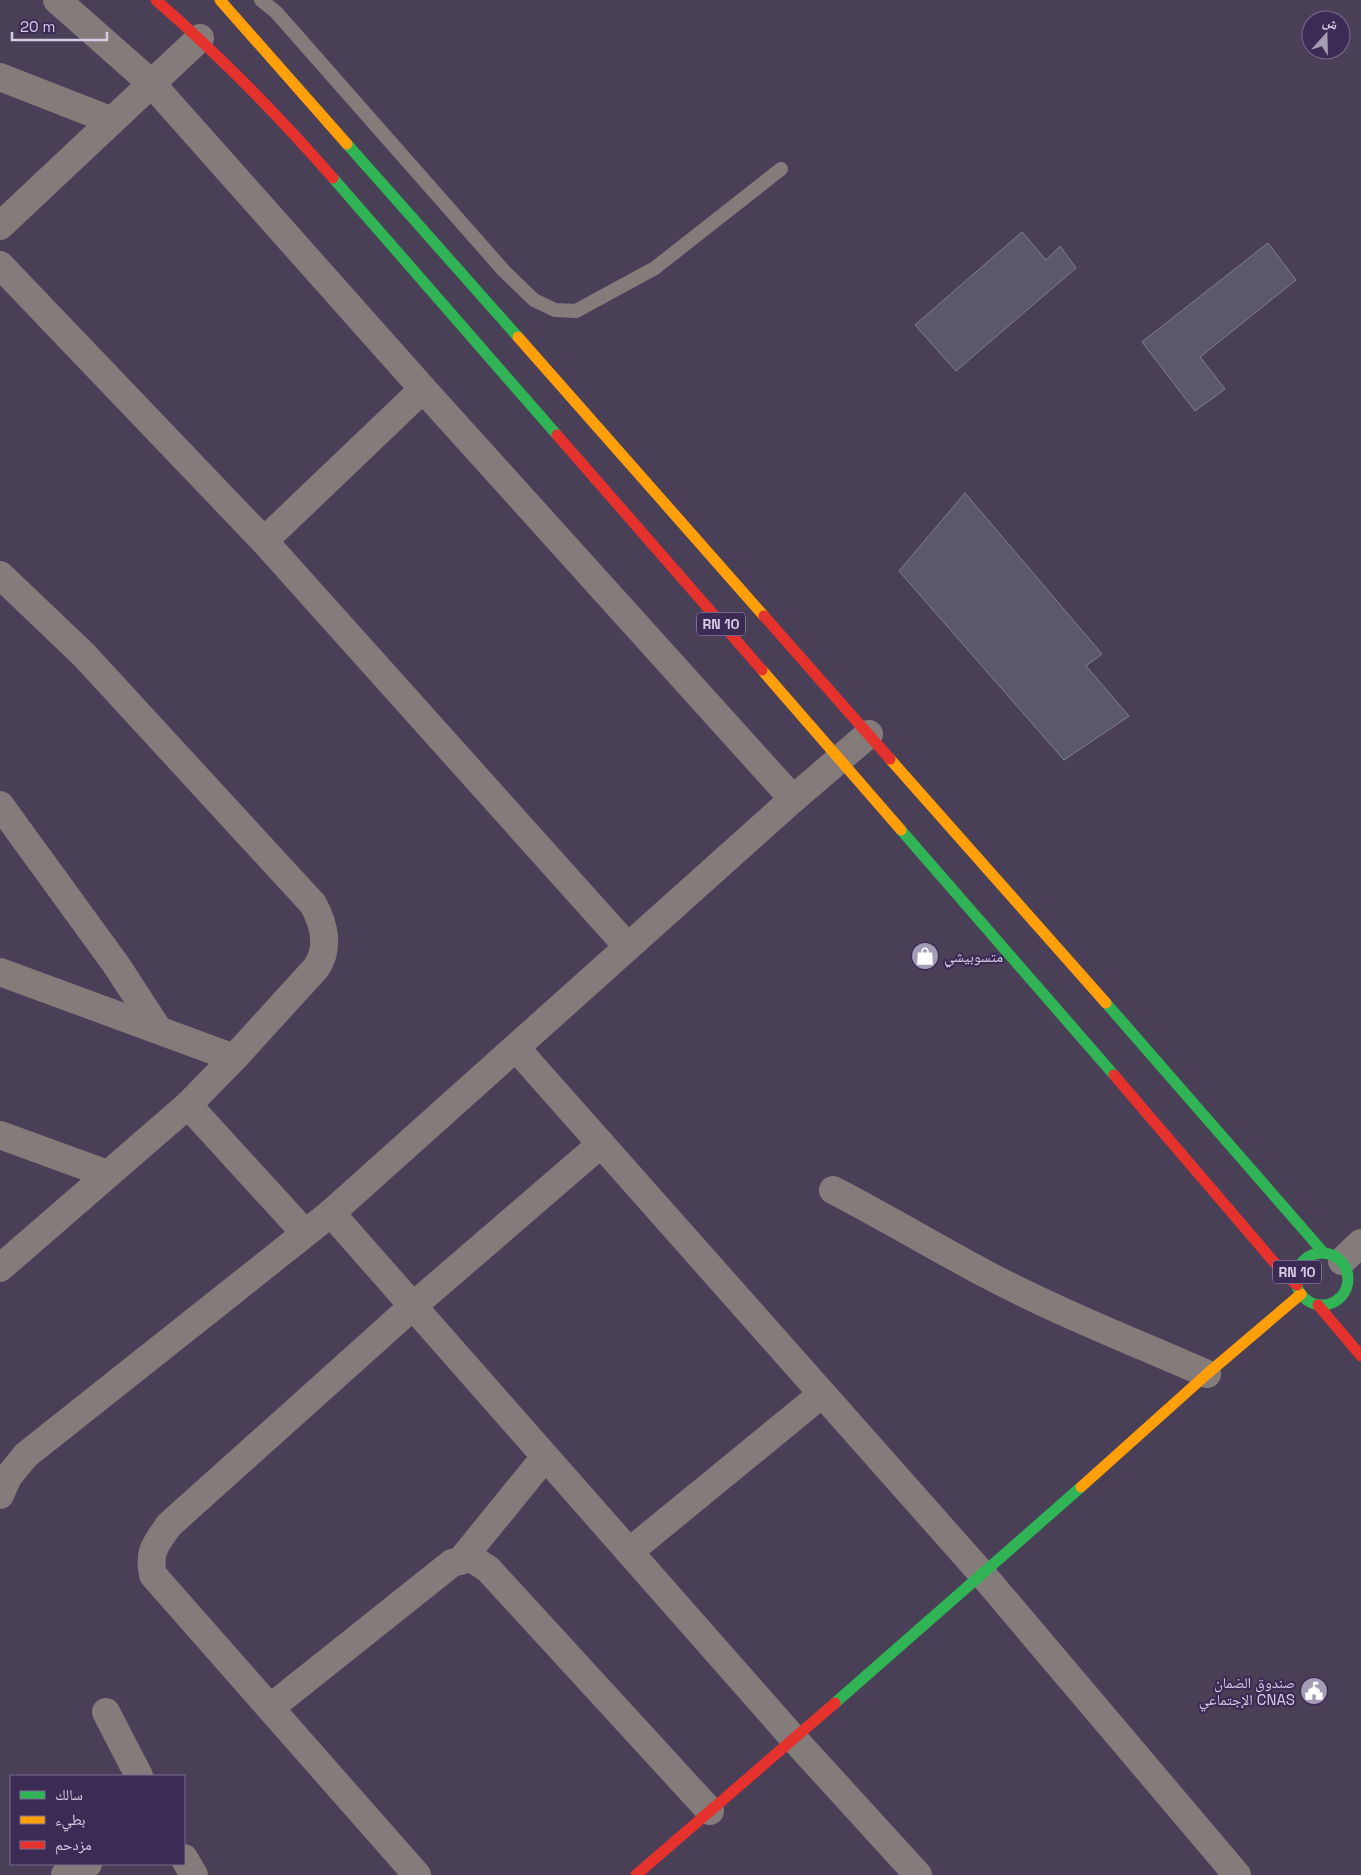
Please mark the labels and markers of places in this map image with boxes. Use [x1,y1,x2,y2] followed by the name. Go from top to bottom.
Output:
[910,941,940,971] shop icon: متسوبيشي
[944,947,1003,968] place label: متسوبيشي
[1199,1673,1295,1711] place label: صندوق الضمان الإجتماعي CNAS
[1299,1676,1329,1706] public building icon: صندوق الضمان الإجتماعي CNAS

